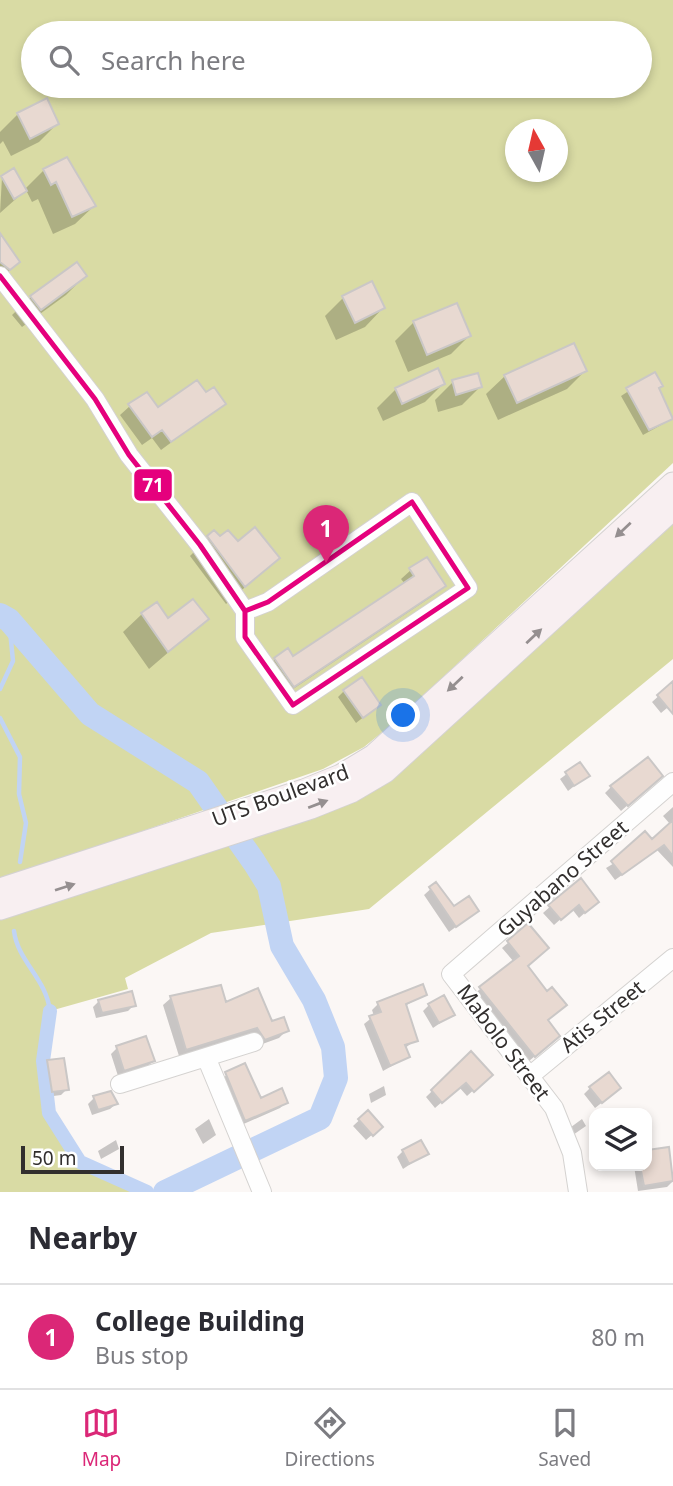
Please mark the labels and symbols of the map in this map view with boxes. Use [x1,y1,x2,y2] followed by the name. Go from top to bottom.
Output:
[505,119,568,182] north arrow
[133,468,173,502] line badge: 71
[142,472,164,498] text: 71
[303,505,349,563] pin: 1
[615,522,632,538] one-way arrow
[525,628,543,644] one-way arrow
[446,676,464,692] one-way arrow
[386,698,420,732] your location
[208,757,352,833] street label: UTS Boulevard
[307,799,328,810] one-way arrow
[490,813,634,943] street label: Guyabano Street
[55,881,76,891] one-way arrow
[554,973,650,1059] street label: Atis Street
[451,978,557,1106] street label: Mabolo Street
[21,1143,124,1175] scale bar

